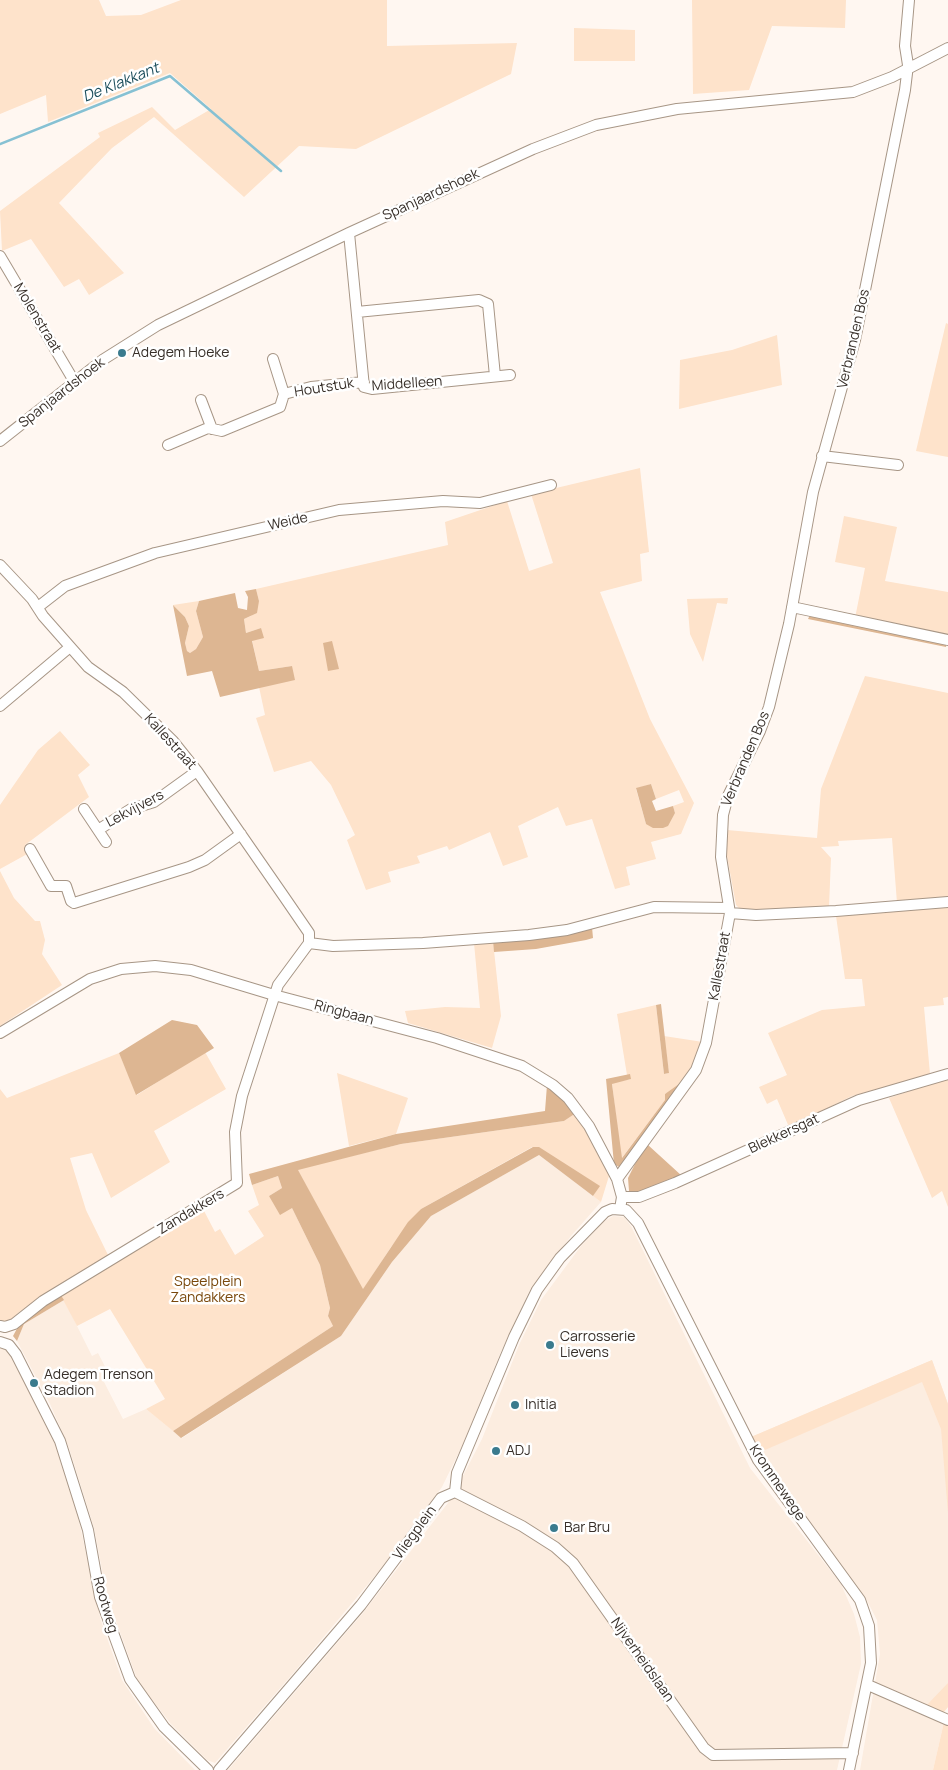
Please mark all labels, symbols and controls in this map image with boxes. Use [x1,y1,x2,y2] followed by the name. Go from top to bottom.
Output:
[80,60,162,106] water label: De Klakkant
[380,165,482,225] street label: Spanjaardshoek
[10,280,64,356] street label: Molenstraat
[834,288,874,390] street label: Verbranden Bos
[132,345,229,361] place label: Adegem Hoeke
[116,347,128,359] marker: Adegem Hoeke
[16,354,108,432] street label: Spanjaardshoek
[371,373,443,395] street label: Middelleen
[293,375,355,401] street label: Houtstuk
[267,509,309,535] street label: Weide
[718,709,774,809] street label: Verbranden Bos
[140,710,200,774] street label: Kallestraat
[103,787,167,831] street label: Lekvijvers
[706,930,734,1002] street label: Kallestraat
[312,997,376,1029] street label: Ringbaan
[746,1110,822,1158] street label: Blekkersgat
[155,1186,227,1238] street label: Zandakkers
[171,1274,245,1306] park label: Speelplein Zandakkers
[560,1329,635,1361] place label: Carrosserie Lievens
[544,1339,556,1351] marker: Carrosserie Lievens
[44,1367,153,1400] place label: Adegem Trenson Stadion
[28,1377,40,1389] marker: Adegem Trenson Stadion
[525,1397,557,1413] place label: Initia
[509,1399,521,1411] marker: Initia
[745,1442,809,1524] street label: Krommewege
[506,1443,531,1459] place label: ADJ
[490,1445,502,1457] marker: ADJ
[390,1503,440,1563] street label: Vliegplein
[564,1520,610,1536] place label: Bar Bru
[548,1522,560,1534] marker: Bar Bru
[89,1575,121,1635] street label: Rootweg
[607,1615,677,1705] street label: Nijverheidslaan

